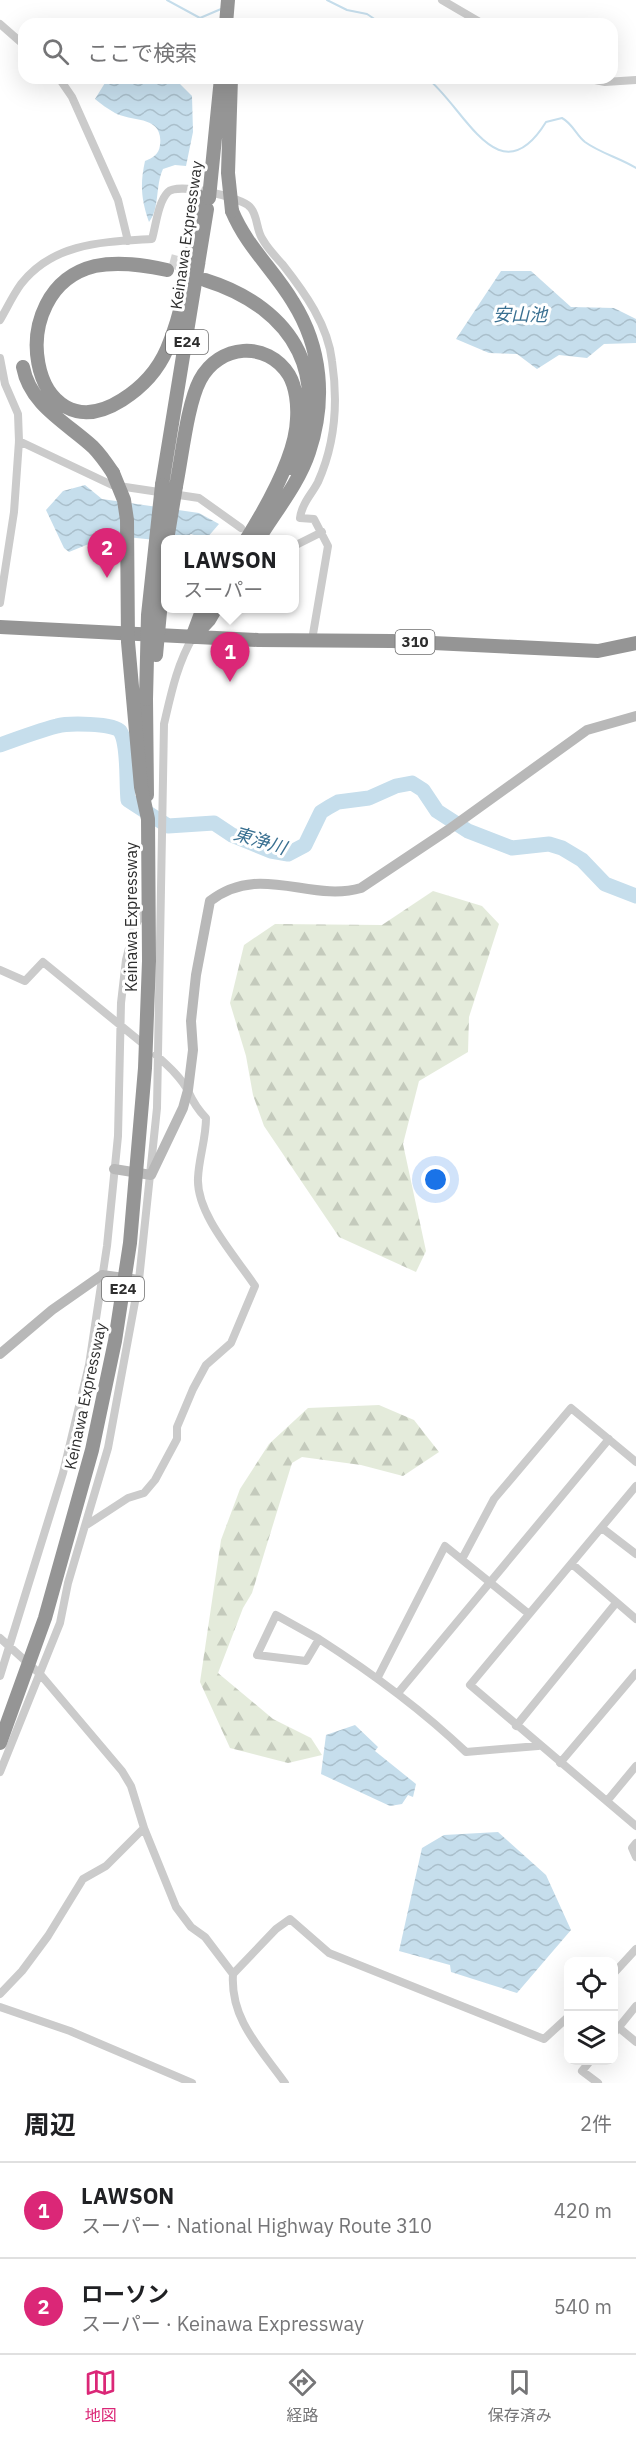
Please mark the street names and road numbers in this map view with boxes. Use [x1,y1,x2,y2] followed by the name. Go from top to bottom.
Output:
[166,159,206,311] street label: Keinawa Expressway
[166,330,208,354] road number: E24
[396,630,434,654] road number: 310
[121,842,141,992] street label: Keinawa Expressway
[102,1277,144,1301] road number: E24
[60,1321,110,1471] street label: Keinawa Expressway

